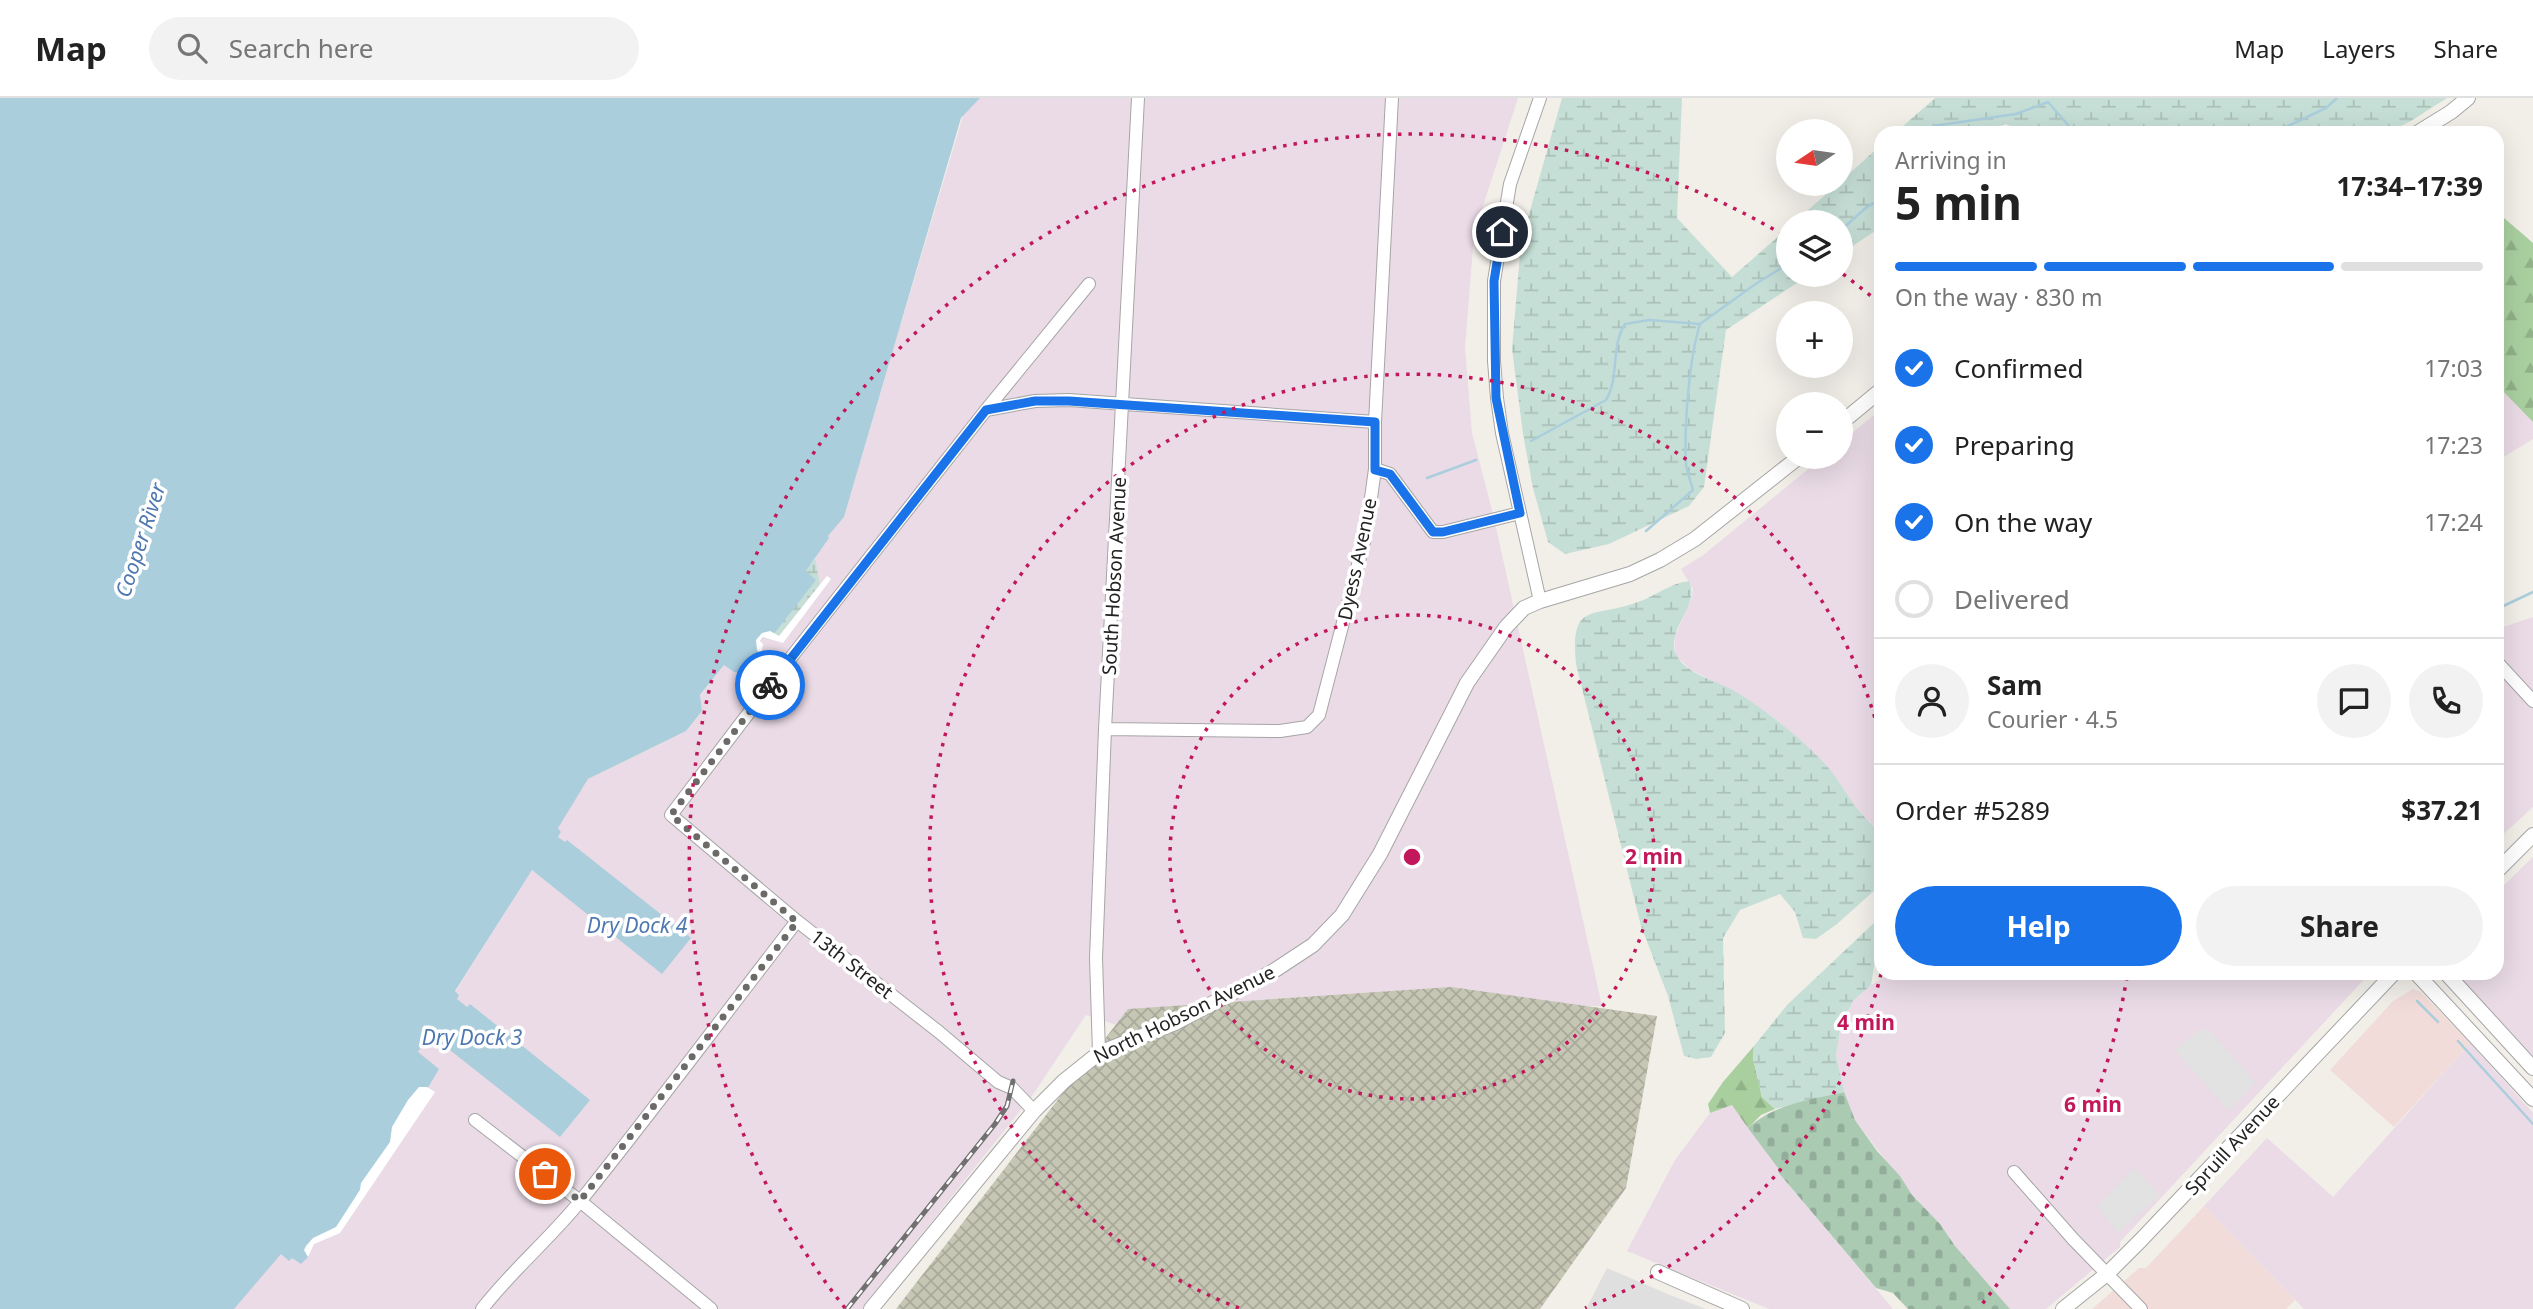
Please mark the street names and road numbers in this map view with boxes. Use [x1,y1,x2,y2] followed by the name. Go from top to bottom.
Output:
[1096,476,1132,676] street label: South Hobson Avenue
[1331,496,1383,622] street label: Dyess Avenue
[805,923,899,1005] street label: 13th Street
[1089,959,1279,1069] street label: North Hobson Avenue
[2179,1089,2285,1201] street label: Spruill Avenue

